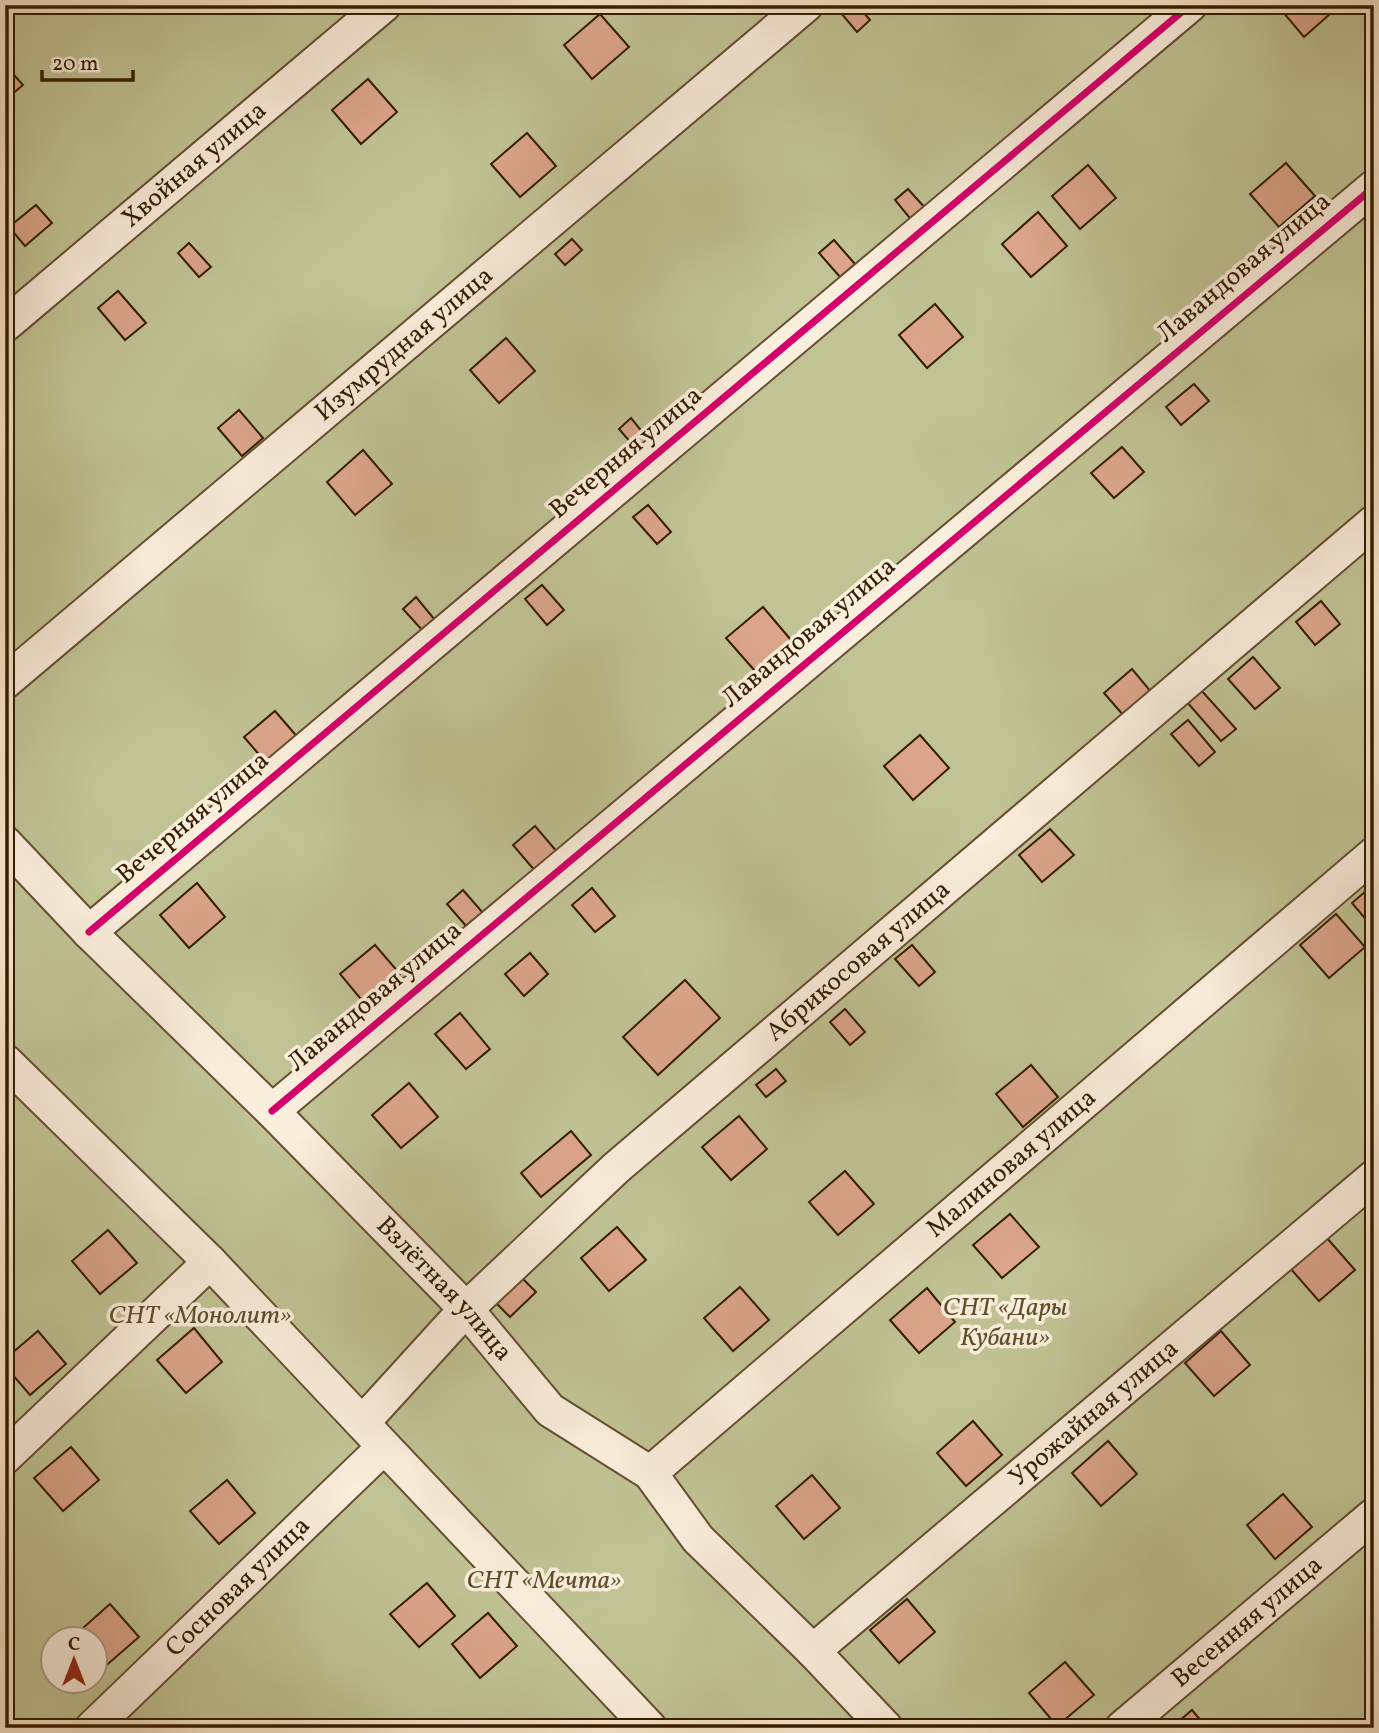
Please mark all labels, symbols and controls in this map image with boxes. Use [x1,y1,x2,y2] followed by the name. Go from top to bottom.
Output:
[42,38,133,82] scale bar
[52,50,98,79] text: 20 m
[114,93,275,237] street label: Хвойная улица
[1149,184,1339,352] street label: Лавандовая улица
[307,259,501,430] street label: Изумрудная улица
[542,378,710,528] street label: Вечерняя улица
[714,549,904,717] street label: Лавандовая улица
[109,743,277,893] street label: Вечерняя улица
[759,872,959,1050] street label: Абрикосовая улица
[280,913,470,1081] street label: Лавандовая улица
[919,1081,1105,1247] street label: Малиновая улица
[367,1209,520,1369] street label: Взлётная улица
[943,1290,1067,1356] park label: СНТ «Дары Кубани»
[108,1298,292,1334] park label: СНТ «Монолит»
[1002,1331,1187,1496] street label: Урожайная улица
[158,1509,319,1666] street label: Сосновая улица
[1164,1548,1331,1697] street label: Весенняя улица
[466,1563,622,1599] park label: СНТ «Мечта»
[38,1624,108,1694] north arrow
[68,1632,80,1658] text: С

